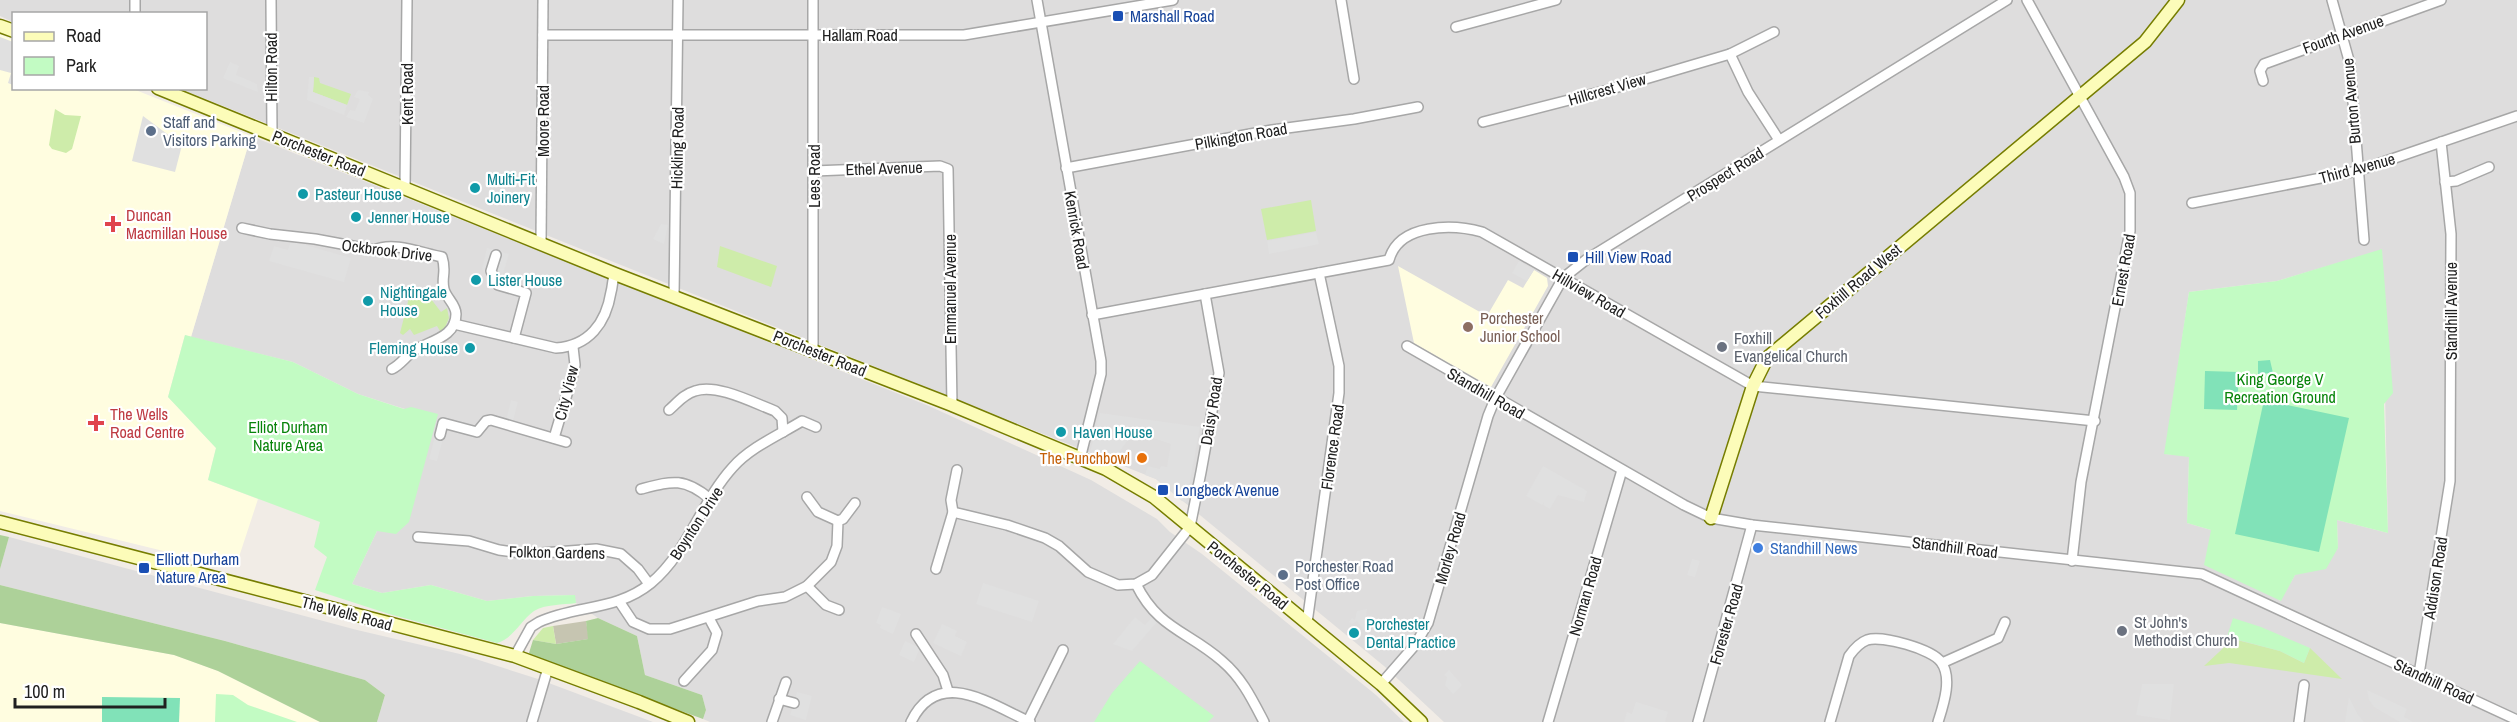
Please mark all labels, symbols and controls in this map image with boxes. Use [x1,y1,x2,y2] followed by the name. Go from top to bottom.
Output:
[1130,5,1215,27] place label: Marshall Road
[1111,9,1125,23] marker: Marshall Road
[2300,9,2386,59] street label: Fourth Avenue
[12,12,207,90] legend
[66,23,101,48] text: Road
[822,24,898,46] street label: Hallam Road
[260,32,282,102] street label: Hilton Road
[66,53,97,78] text: Park
[2336,57,2366,145] street label: Burton Avenue
[396,63,418,125] street label: Kent Road
[1566,67,1649,111] street label: Hillcrest View
[532,85,554,157] street label: Moore Road
[665,107,689,189] street label: Hickling Road
[163,111,257,151] place label: Staff and Visitors Parking
[1193,117,1289,155] street label: Pilkington Road
[144,124,158,138] marker: Staff and Visitors Parking
[269,124,369,182] street label: Porchester Road
[1682,142,1768,206] street label: Prospect Road
[803,144,825,208] street label: Lees Road
[2317,147,2397,189] street label: Third Avenue
[845,156,923,180] street label: Ethel Avenue
[487,168,535,208] place label: Multi-Fit Joinery
[468,181,482,195] marker: Multi-Fit Joinery
[315,183,402,205] place label: Pasteur House
[296,187,310,201] marker: Pasteur House
[1059,189,1095,271] street label: Kenrick Road
[126,204,227,244] place label: Duncan Macmillan House
[368,206,450,228] place label: Jenner House
[349,210,363,224] marker: Jenner House
[104,215,122,233] marker: Duncan Macmillan House
[2106,232,2140,308] street label: Ernest Road
[340,234,434,266] street label: Ockbrook Drive
[939,234,961,344] street label: Emmanuel Avenue
[1810,238,1906,324] street label: Foxhill Road West
[1585,246,1672,268] place label: Hill View Road
[1566,250,1580,264] marker: Hill View Road
[2440,262,2462,360] street label: Standhill Avenue
[1548,263,1630,323] street label: Hillview Road
[488,269,562,291] place label: Lister House
[469,273,483,287] marker: Lister House
[380,281,447,321] place label: Nightingale House
[361,294,375,308] marker: Nightingale House
[1480,307,1560,347] place label: Porchester Junior School
[1461,320,1475,334] marker: Porchester Junior School
[770,324,870,382] street label: Porchester Road
[1734,327,1848,367] place label: Foxhill Evangelical Church
[369,337,458,359] place label: Fleming House
[1715,340,1729,354] marker: Foxhill Evangelical Church
[463,341,477,355] marker: Fleming House
[1443,362,1529,424] street label: Standhill Road
[549,363,584,423] street label: City View
[2224,368,2336,408] park label: King George V Recreation Ground
[1195,375,1227,447] street label: Daisy Road
[110,403,184,443] place label: The Wells Road Centre
[1315,403,1349,491] street label: Florence Road
[87,414,105,432] marker: The Wells Road Centre
[248,416,328,456] park label: Elliot Durham Nature Area
[1073,421,1153,443] place label: Haven House
[1054,425,1068,439] marker: Haven House
[1040,447,1130,469] place label: The Punchbowl
[1135,451,1149,465] marker: The Punchbowl
[1175,479,1279,501] place label: Longbeck Avenue
[664,482,728,564] street label: Boynton Drive
[1156,483,1170,497] marker: Longbeck Avenue
[1429,509,1471,587] street label: Morley Road
[1911,531,1999,563] street label: Standhill Road
[1203,535,1293,615] street label: Porchester Road
[2417,535,2452,622] street label: Addison Road
[1770,537,1858,559] place label: Standhill News
[509,540,605,564] street label: Folkton Gardens
[1751,541,1765,555] marker: Standhill News
[156,548,239,588] place label: Elliott Durham Nature Area
[1563,554,1607,638] street label: Norman Road
[1295,555,1393,595] place label: Porchester Road Post Office
[137,561,151,575] marker: Elliott Durham Nature Area
[1276,568,1290,582] marker: Porchester Road Post Office
[1704,581,1748,667] street label: Forester Road
[299,590,395,636] street label: The Wells Road
[2134,611,2238,651] place label: St John's Methodist Church
[1366,613,1456,653] place label: Porchester Dental Practice
[2115,624,2129,638] marker: St John's Methodist Church
[1347,626,1361,640] marker: Porchester Dental Practice
[2390,653,2478,709] street label: Standhill Road
[15,671,165,709] scale bar
[24,679,65,704] text: 100 m

